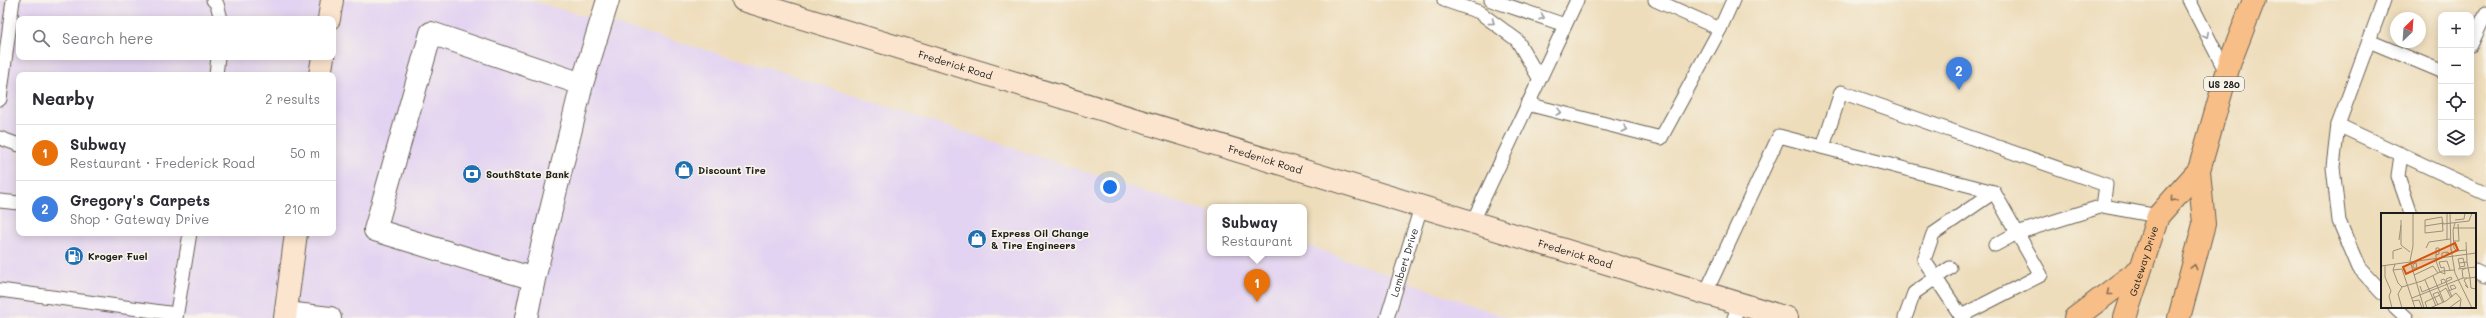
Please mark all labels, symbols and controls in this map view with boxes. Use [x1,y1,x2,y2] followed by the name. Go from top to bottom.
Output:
[1538,12,1545,21] one-way arrow
[2390,12,2426,48] north arrow
[2438,12,2474,156] map controls
[2438,12,2474,48] button: +
[16,16,336,60] search box
[1487,17,1494,24] one-way arrow
[30,27,52,49] icon: search
[62,28,153,48] text: Search here
[2202,30,2209,38] one-way arrow
[917,47,994,83] street label: Frederick Road
[2438,48,2474,84] button: −
[1946,57,1972,90] pin: 2
[2204,77,2244,91] road number: US 280
[2438,84,2474,120] button: locate
[32,87,94,109] text: Nearby
[265,90,320,107] text: 2 results
[1555,107,1562,116] one-way arrow
[2438,120,2474,156] button: layers
[1622,124,1628,132] one-way arrow
[70,134,126,154] text: Subway
[1227,141,1304,177] street label: Frederick Road
[42,144,48,161] text: 1
[290,144,320,161] text: 50 m
[70,154,255,171] text: Restaurant · Frederick Road
[673,159,695,181] shop icon: Discount Tire
[461,163,483,185] bank icon: SouthState Bank
[698,163,766,177] place label: Discount Tire
[486,167,569,181] place label: SouthState Bank
[1100,177,1120,197] your location
[70,190,210,210] text: Gregory's Carpets
[2171,194,2178,202] one-way arrow
[41,200,49,217] text: 2
[284,200,320,217] text: 210 m
[1207,204,1307,256] popup
[70,210,209,227] text: Shop · Gateway Drive
[1221,212,1278,232] text: Subway
[2381,213,2476,308] inset map
[2126,224,2161,298] street label: Gateway Drive
[991,226,1089,252] place label: Express Oil Change & Tire Engineers
[1387,226,1421,299] street label: Lambert Drive
[966,228,988,250] shop icon: Express Oil Change & Tire Engineers
[1221,232,1293,249] text: Restaurant
[1536,236,1614,271] street label: Frederick Road
[63,245,85,267] fuel station icon: Kroger Fuel
[88,249,148,263] place label: Kroger Fuel
[2189,264,2197,270] one-way arrow
[1244,269,1270,302] pin: 1
[2106,289,2113,296] one-way arrow

